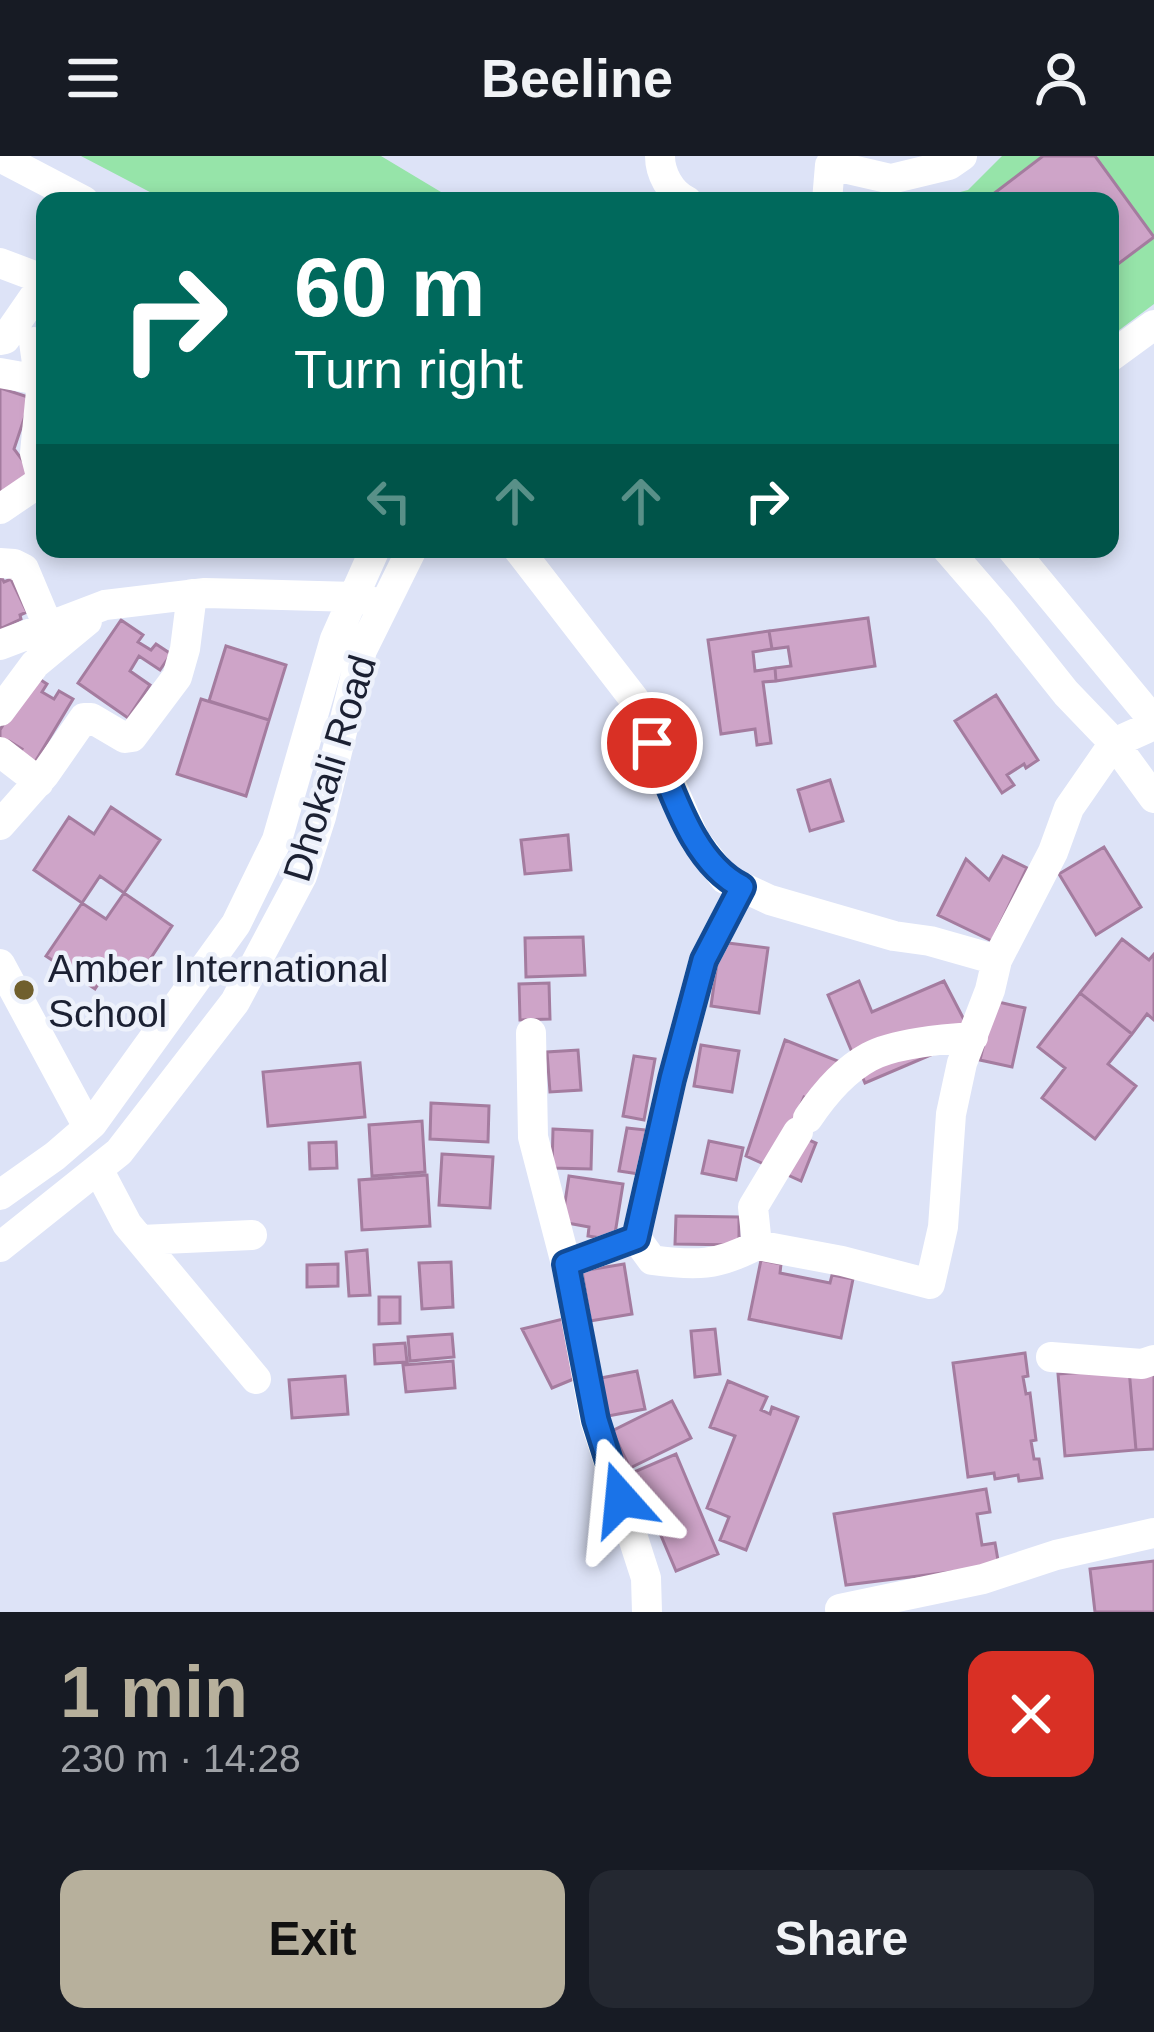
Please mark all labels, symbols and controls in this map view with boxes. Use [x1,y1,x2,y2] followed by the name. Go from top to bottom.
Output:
[60,45,126,111] icon: menu
[1028,45,1094,111] icon: person
[481,48,673,108] text: Beeline
[96,240,252,396] icon: right
[294,240,485,334] text: 60 m
[294,339,523,399] text: Turn right
[356,468,422,534] icon: left
[482,468,548,534] icon: ahead
[608,468,674,534] icon: ahead
[734,468,800,534] icon: right
[275,650,384,886] street label: Dhokali Road
[601,692,703,794] pin
[619,710,685,776] icon: arrive
[48,947,388,1035] place label: Amber International School
[11,977,37,1003] marker: Amber International School
[558,1436,684,1562] position arrow
[968,1651,1094,1777] button: close
[60,1652,248,1732] text: 1 min
[60,1737,301,1780] text: 230 m · 14:28
[60,1870,565,2008] button: Exit
[589,1870,1094,2008] button: Share

